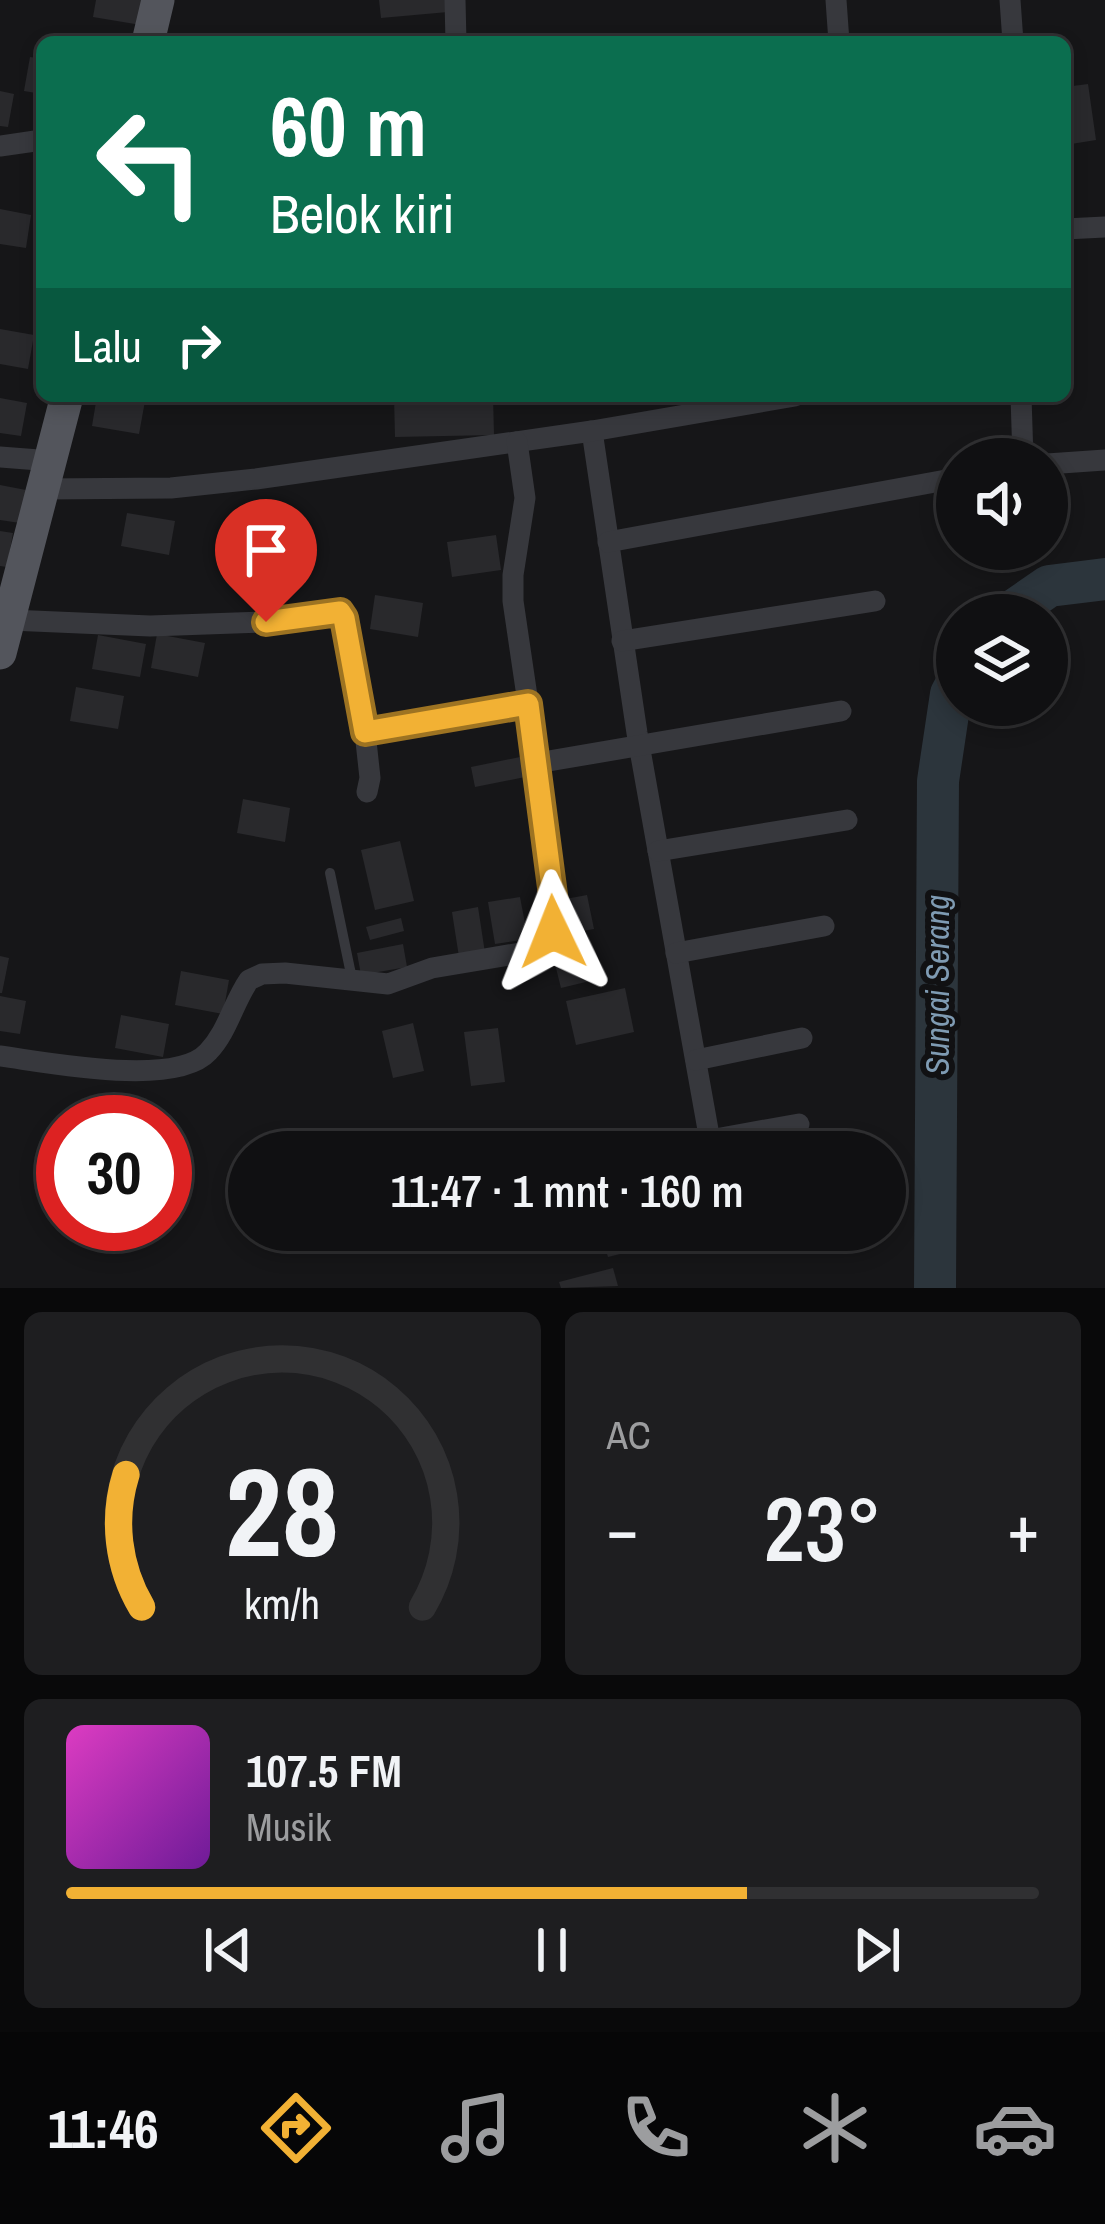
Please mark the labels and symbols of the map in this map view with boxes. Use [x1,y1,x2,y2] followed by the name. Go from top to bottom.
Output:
[215,499,317,622] pin
[490,869,616,995] position arrow
[915,895,959,1075] water label: Sungai Serang
[36,1095,192,1251] speed limit sign: 30

